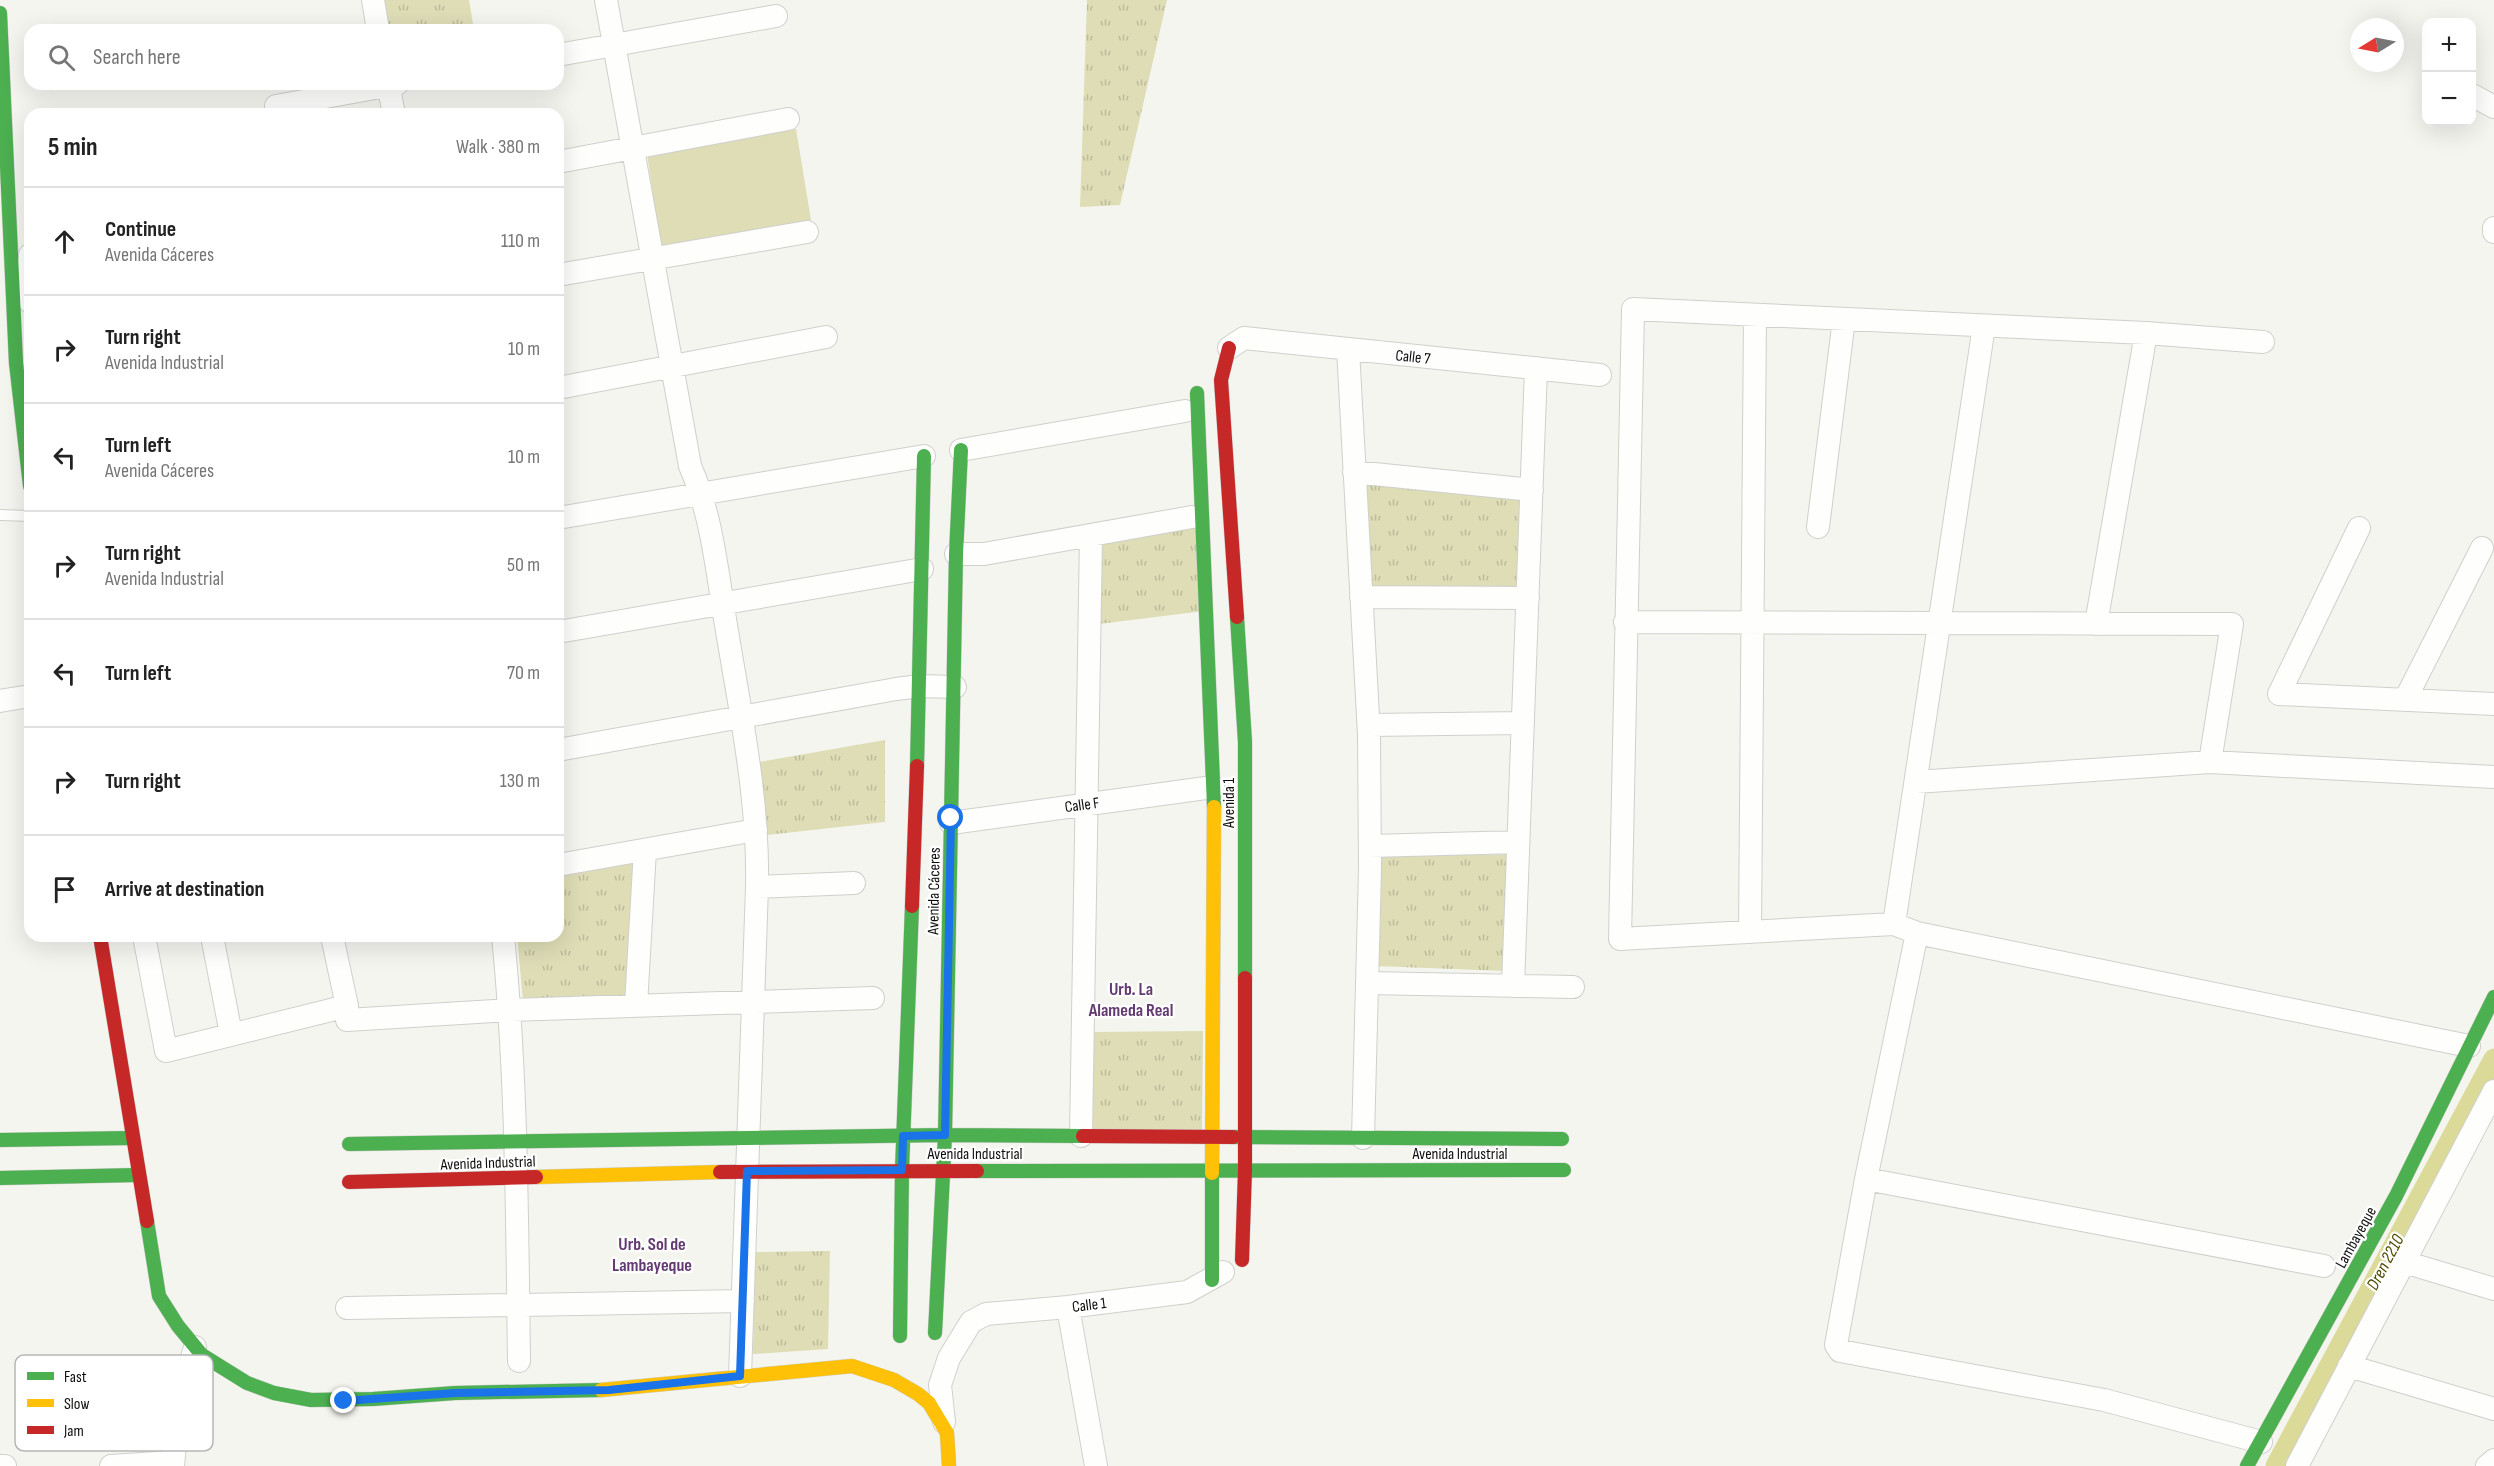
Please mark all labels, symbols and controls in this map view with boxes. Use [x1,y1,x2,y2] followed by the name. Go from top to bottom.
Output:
[2350,18,2404,72] north arrow
[2422,18,2476,126] map controls
[2422,18,2476,72] button: +
[24,24,564,90] search box
[45,41,78,74] icon: search
[93,44,180,71] text: Search here
[2422,72,2476,126] button: −
[48,132,98,163] text: 5 min
[456,135,540,159] text: Walk · 380 m
[105,216,176,243] text: Continue
[48,225,81,258] icon: ahead
[501,229,540,253] text: 110 m
[105,243,214,267] text: Avenida Cáceres
[105,324,181,351] text: Turn right
[48,333,81,366] icon: right
[508,337,540,361] text: 10 m
[1394,346,1432,369] street label: Calle 7
[105,351,224,375] text: Avenida Industrial
[105,432,171,459] text: Turn left
[48,441,81,474] icon: left
[508,445,540,469] text: 10 m
[105,459,214,483] text: Avenida Cáceres
[105,540,181,567] text: Turn right
[48,549,81,582] icon: right
[507,553,540,577] text: 50 m
[105,567,224,591] text: Avenida Industrial
[48,657,81,690] icon: left
[105,660,171,687] text: Turn left
[507,661,540,685] text: 70 m
[48,765,81,798] icon: right
[105,768,181,795] text: Turn right
[500,769,540,793] text: 130 m
[1220,778,1239,829] street label: Avenida 1
[1064,794,1101,817] street label: Calle F
[937,804,963,830] route start
[924,847,945,936] street label: Avenida Cáceres
[48,873,81,906] icon: arrive
[105,876,264,903] text: Arrive at destination
[1088,979,1173,1021] district label: Urb. La Alameda Real
[926,1145,1023,1164] street label: Avenida Industrial
[1411,1145,1508,1164] street label: Avenida Industrial
[439,1152,536,1175] street label: Avenida Industrial
[2332,1204,2381,1272] street label: Lambayeque
[2362,1230,2409,1293] water label: Dren 2210
[612,1234,692,1276] district label: Urb. Sol de Lambayeque
[1071,1294,1108,1317] street label: Calle 1
[15,1355,213,1451] legend
[64,1368,87,1387] text: Fast
[330,1387,356,1413] route end
[64,1395,89,1414] text: Slow
[63,1422,84,1441] text: Jam

